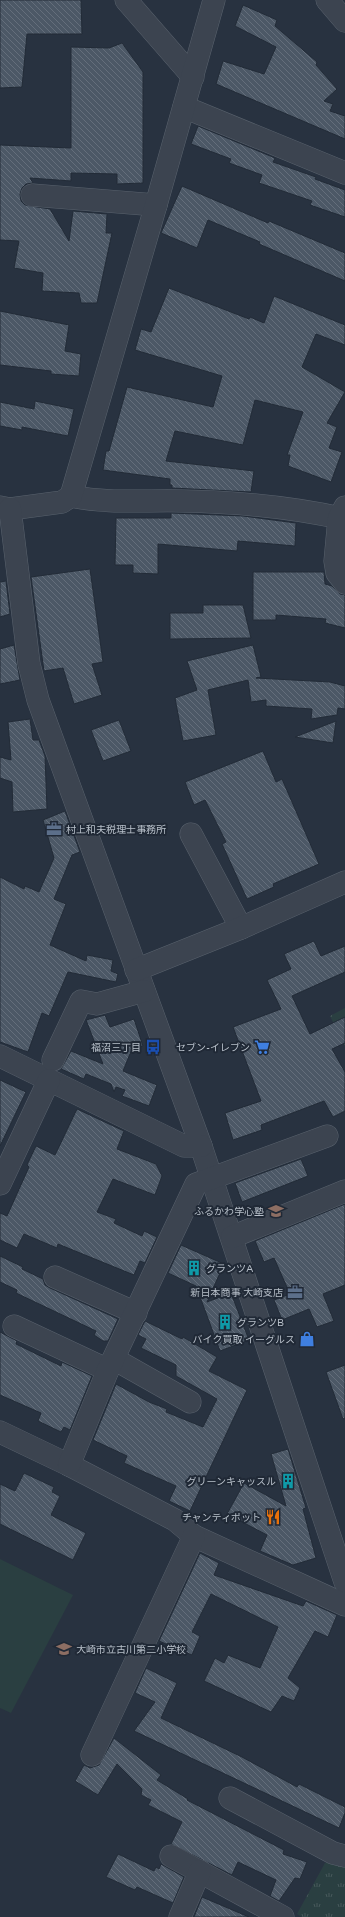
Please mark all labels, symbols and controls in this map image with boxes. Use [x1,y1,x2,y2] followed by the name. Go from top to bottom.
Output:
[45,820,63,838] office icon: 村上和夫税理士事務所
[66,824,166,836] place label: 村上和夫税理士事務所
[144,1038,162,1056] bus stop icon: 福沼三丁目
[253,1038,271,1056] supermarket icon: セブン-イレブン
[91,1042,141,1054] place label: 福沼三丁目
[176,1042,250,1054] place label: セブン-イレブン
[267,1202,285,1220] school or university icon: ふるかわ学心塾
[194,1206,264,1218] place label: ふるかわ学心塾
[185,1259,203,1277] building icon: グランツA
[206,1263,253,1275] place label: グランツA
[286,1283,304,1301] office icon: 新日本商事 大崎支店
[190,1287,283,1299] place label: 新日本商事 大崎支店
[216,1313,234,1331] building icon: グランツB
[237,1317,284,1329] place label: グランツB
[298,1330,316,1348] shop icon: バイク買取 イーグルス
[193,1334,295,1346] place label: バイク買取 イーグルス
[279,1472,297,1490] building icon: グリーンキャッスル
[187,1476,276,1488] place label: グリーンキャッスル
[264,1508,282,1526] restaurant icon: チャンティポット
[182,1512,261,1524] place label: チャンティポット
[55,1640,73,1658] school or university icon: 大崎市立古川第二小学校
[76,1644,186,1656] place label: 大崎市立古川第二小学校

